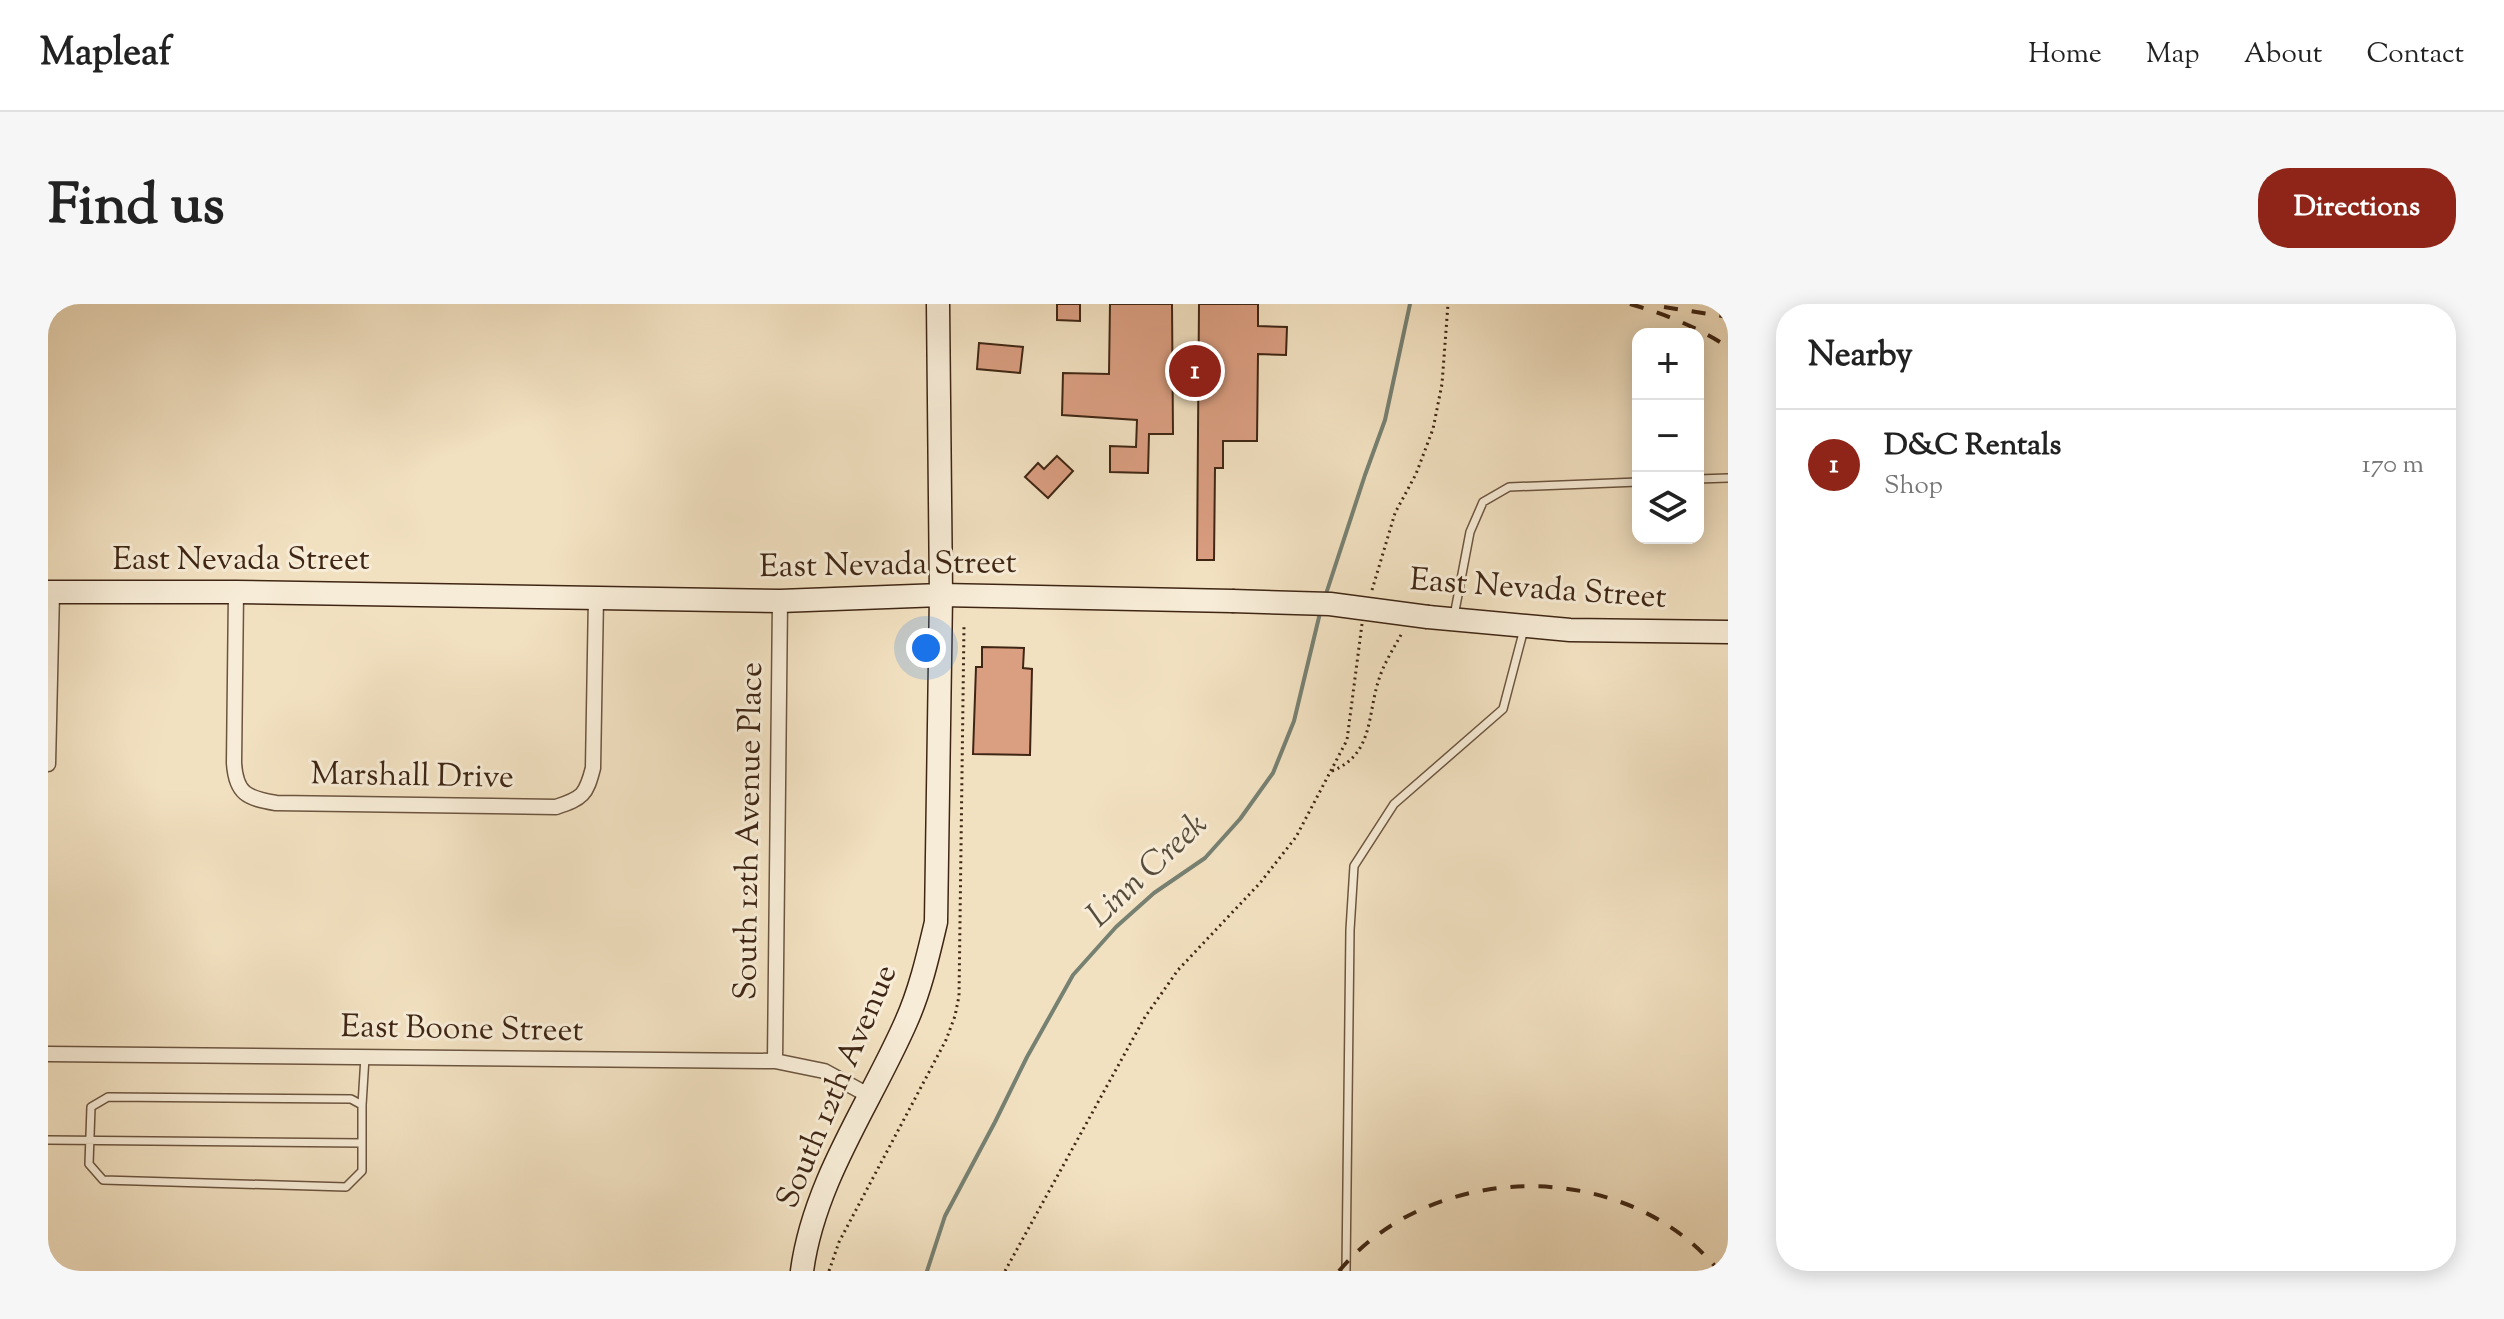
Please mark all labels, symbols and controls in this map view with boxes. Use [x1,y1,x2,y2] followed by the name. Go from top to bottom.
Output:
[40,28,172,82] text: Mapleaf
[2028,35,2102,75] text: Home
[2146,35,2200,75] text: Map
[2244,35,2322,75] text: About
[2366,35,2464,75] text: Contact
[48,168,224,249] text: Find us
[2258,168,2456,248] button: Directions
[1632,328,1704,544] map controls
[1632,328,1704,400] button: +
[1808,332,1913,381] text: Nearby
[1169,341,1221,401] pin: 1
[1632,400,1704,472] button: −
[1884,425,2061,468] text: D&C Rentals
[1830,447,1838,484] text: 1
[2362,447,2424,484] text: 170 m
[1884,468,1943,505] text: Shop
[1632,472,1704,544] button: layers
[112,538,370,584] street label: East Nevada Street
[759,541,1017,591] street label: East Nevada Street
[1408,558,1668,622] street label: East Nevada Street
[906,628,946,668] your location
[724,662,776,1000] street label: South 12th Avenue Place
[310,752,514,802] street label: Marshall Drive
[1077,802,1219,940] water label: Linn Creek
[766,958,910,1216] street label: South 12th Avenue
[340,1005,584,1055] street label: East Boone Street

